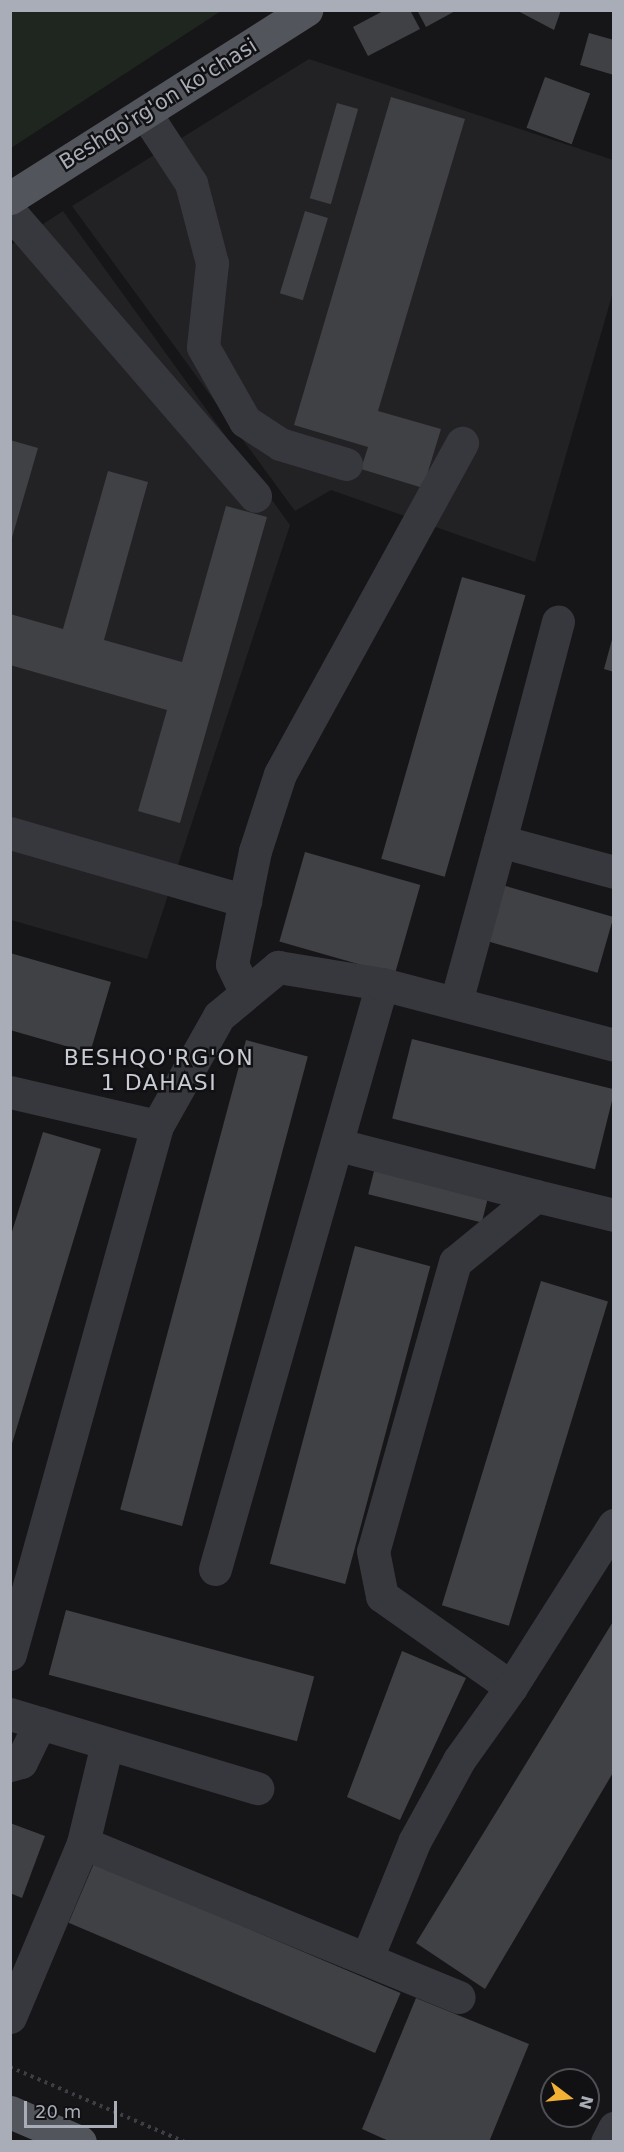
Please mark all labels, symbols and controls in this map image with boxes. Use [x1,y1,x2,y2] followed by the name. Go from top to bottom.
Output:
[55,33,261,175] street label: Beshqo'rg'on ko'chasi
[64,1044,254,1096] district label: BESHQO'RG'ON 1 DAHASI
[540,2068,600,2128] north arrow
[27,2089,120,2127] scale bar
[575,2093,597,2112] text: N
[35,2101,81,2122] text: 20 m

